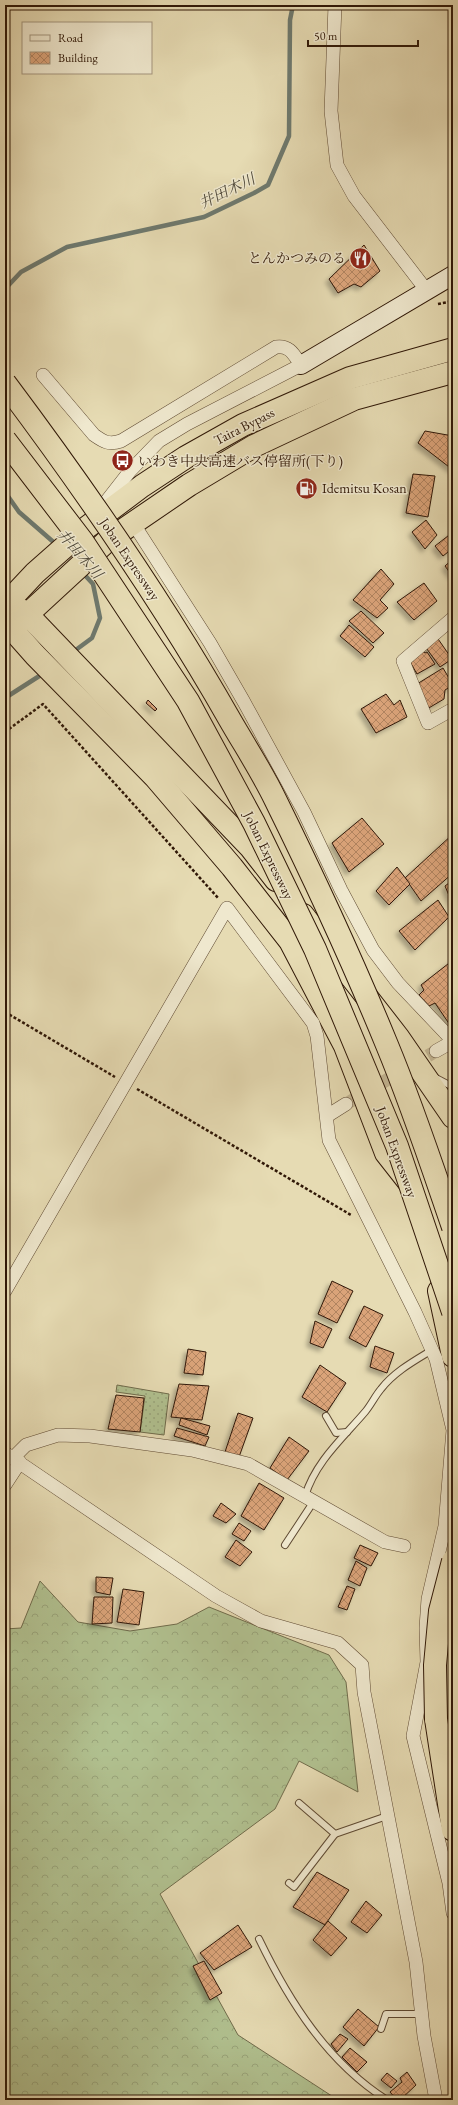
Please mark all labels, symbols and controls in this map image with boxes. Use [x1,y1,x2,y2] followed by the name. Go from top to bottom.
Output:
[22,22,152,74] legend
[308,22,418,48] scale bar
[314,28,338,44] text: 50 m
[58,30,84,46] text: Road
[58,50,99,66] text: Building
[196,168,260,212] water label: 井田木川
[348,245,374,271] restaurant icon: とんかつみのる
[248,249,346,267] place label: とんかつみのる
[211,403,278,449] street label: Taira Bypass
[109,448,135,474] bus stop icon: いわき中央高速バス停留所(下り)
[138,452,343,470] place label: いわき中央高速バス停留所(下り)
[293,475,319,501] fuel station icon: Idemitsu Kosan
[322,479,407,497] place label: Idemitsu Kosan
[95,513,165,604] street label: Joban Expressway
[54,525,109,584] water label: 井田木川
[239,807,298,903] street label: Joban Expressway
[372,1103,422,1201] street label: Joban Expressway

